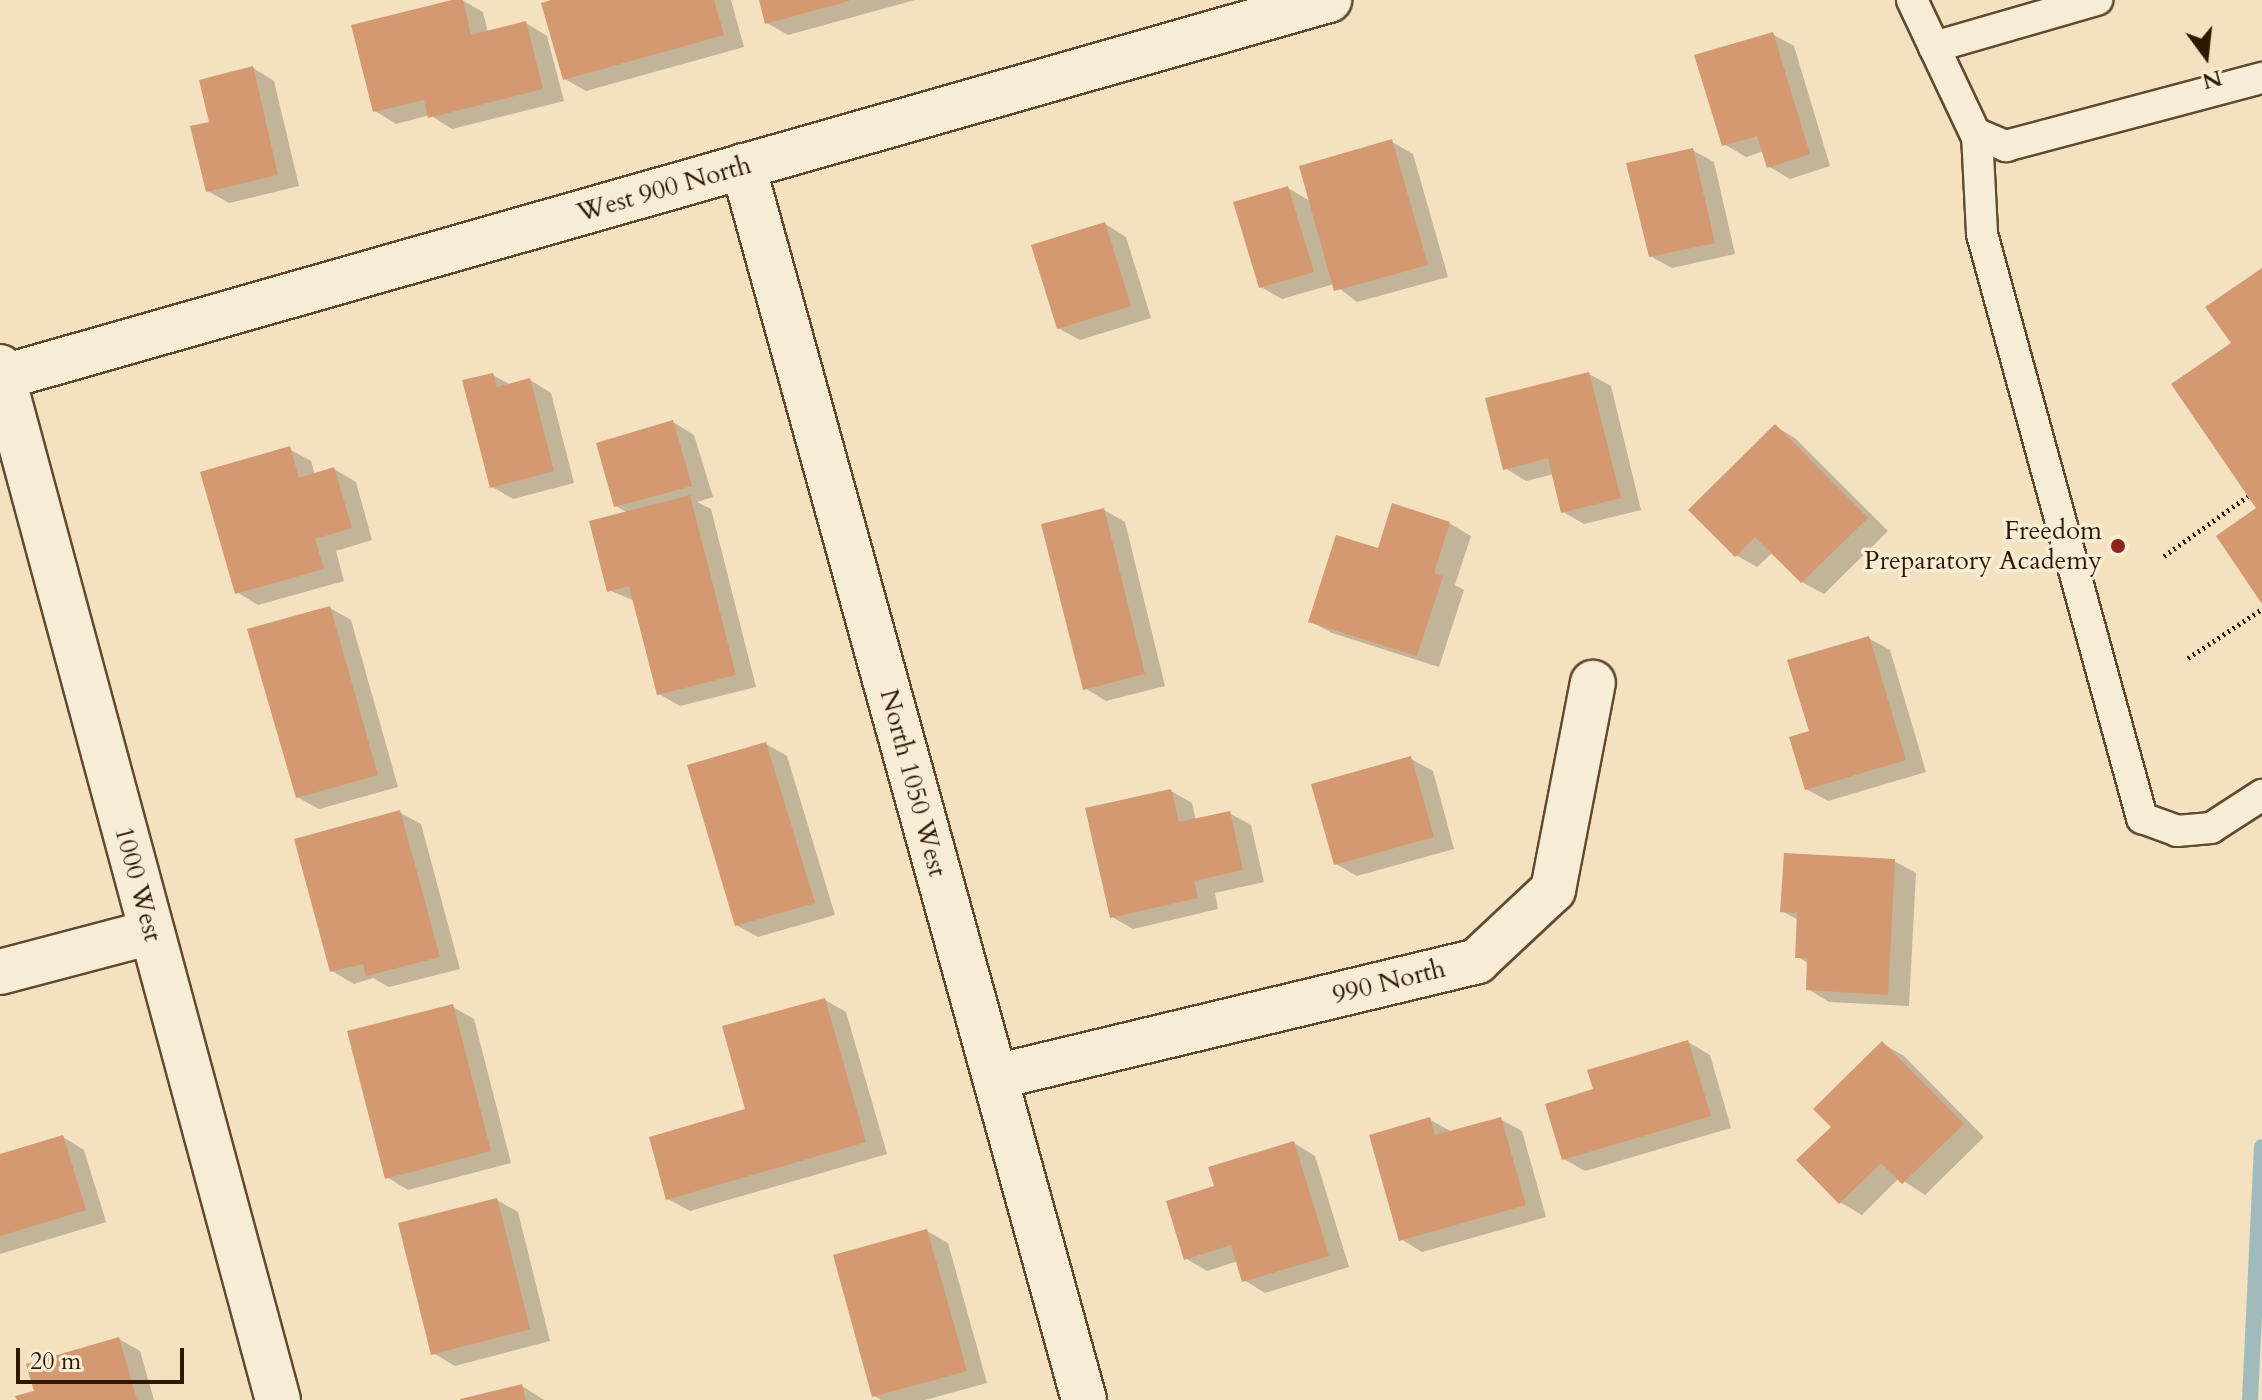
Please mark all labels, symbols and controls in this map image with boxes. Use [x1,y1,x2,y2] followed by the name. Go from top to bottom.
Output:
[2166,16,2246,96] north arrow
[2199,62,2225,96] text: N
[573,149,755,229] street label: West 900 North
[1864,515,2102,576] place label: Freedom Preparatory Academy
[2109,537,2127,555] marker: Freedom Preparatory Academy
[873,686,953,880] street label: North 1050 West
[108,823,168,945] street label: 1000 West
[1329,953,1449,1011] street label: 990 North
[20,1332,188,1382] scale bar
[30,1345,81,1378] text: 20 m

